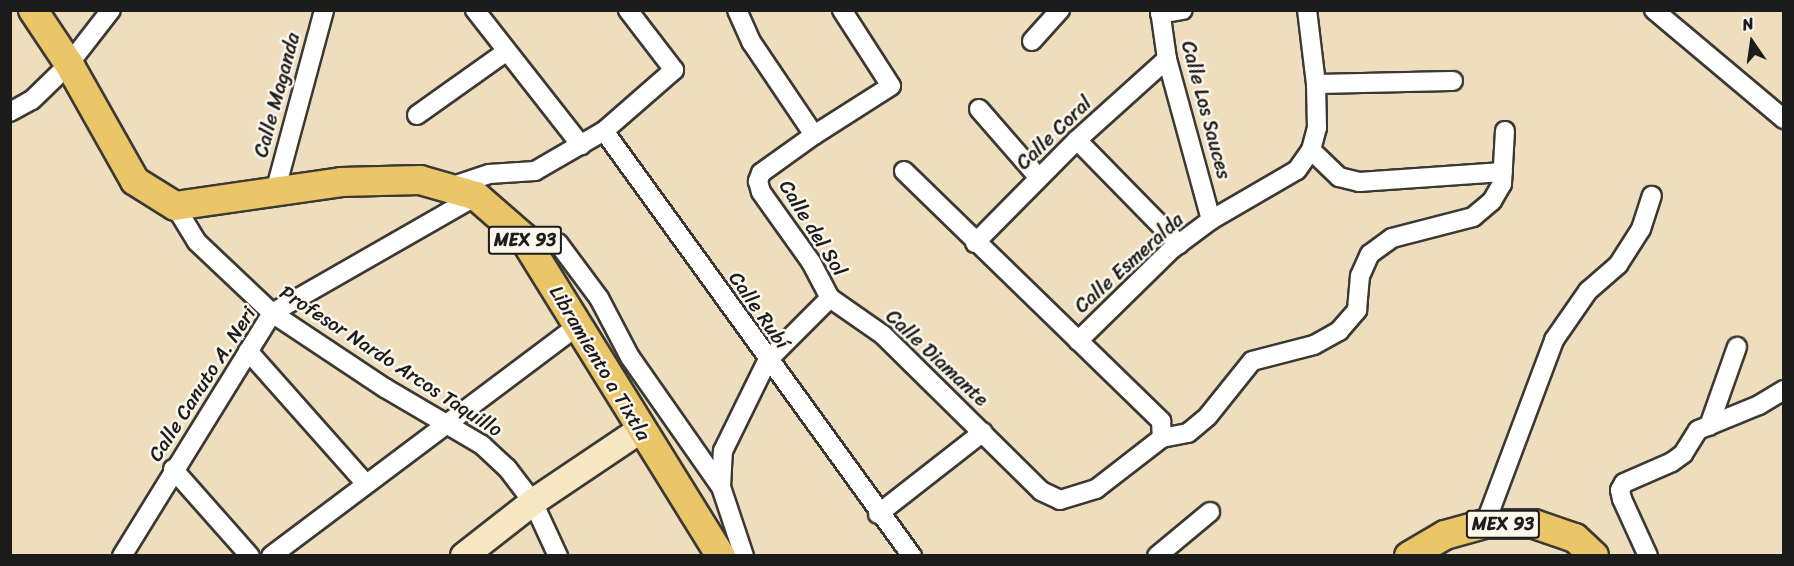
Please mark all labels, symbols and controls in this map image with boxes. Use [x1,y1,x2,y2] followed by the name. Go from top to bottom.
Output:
[1739,9,1757,39] text: N
[1722,12,1782,72] north arrow
[249,30,305,160] street label: Calle Maganda
[1176,37,1236,183] street label: Calle Los Sauces
[1011,91,1097,175] street label: Calle Coral
[774,175,852,281] street label: Calle del Sol
[1069,207,1189,319] street label: Calle Esmeralda
[488,225,562,255] road number: MEX 93
[724,267,794,353] street label: Calle Rubí
[275,280,507,442] street label: Profesor Nardo Arcos Taquillo
[544,281,656,445] street label: Libramiento a Tixtla
[143,302,261,466] street label: Calle Canuto A. Neri
[881,304,993,412] street label: Calle Diamante
[1466,509,1540,539] road number: MEX 93

